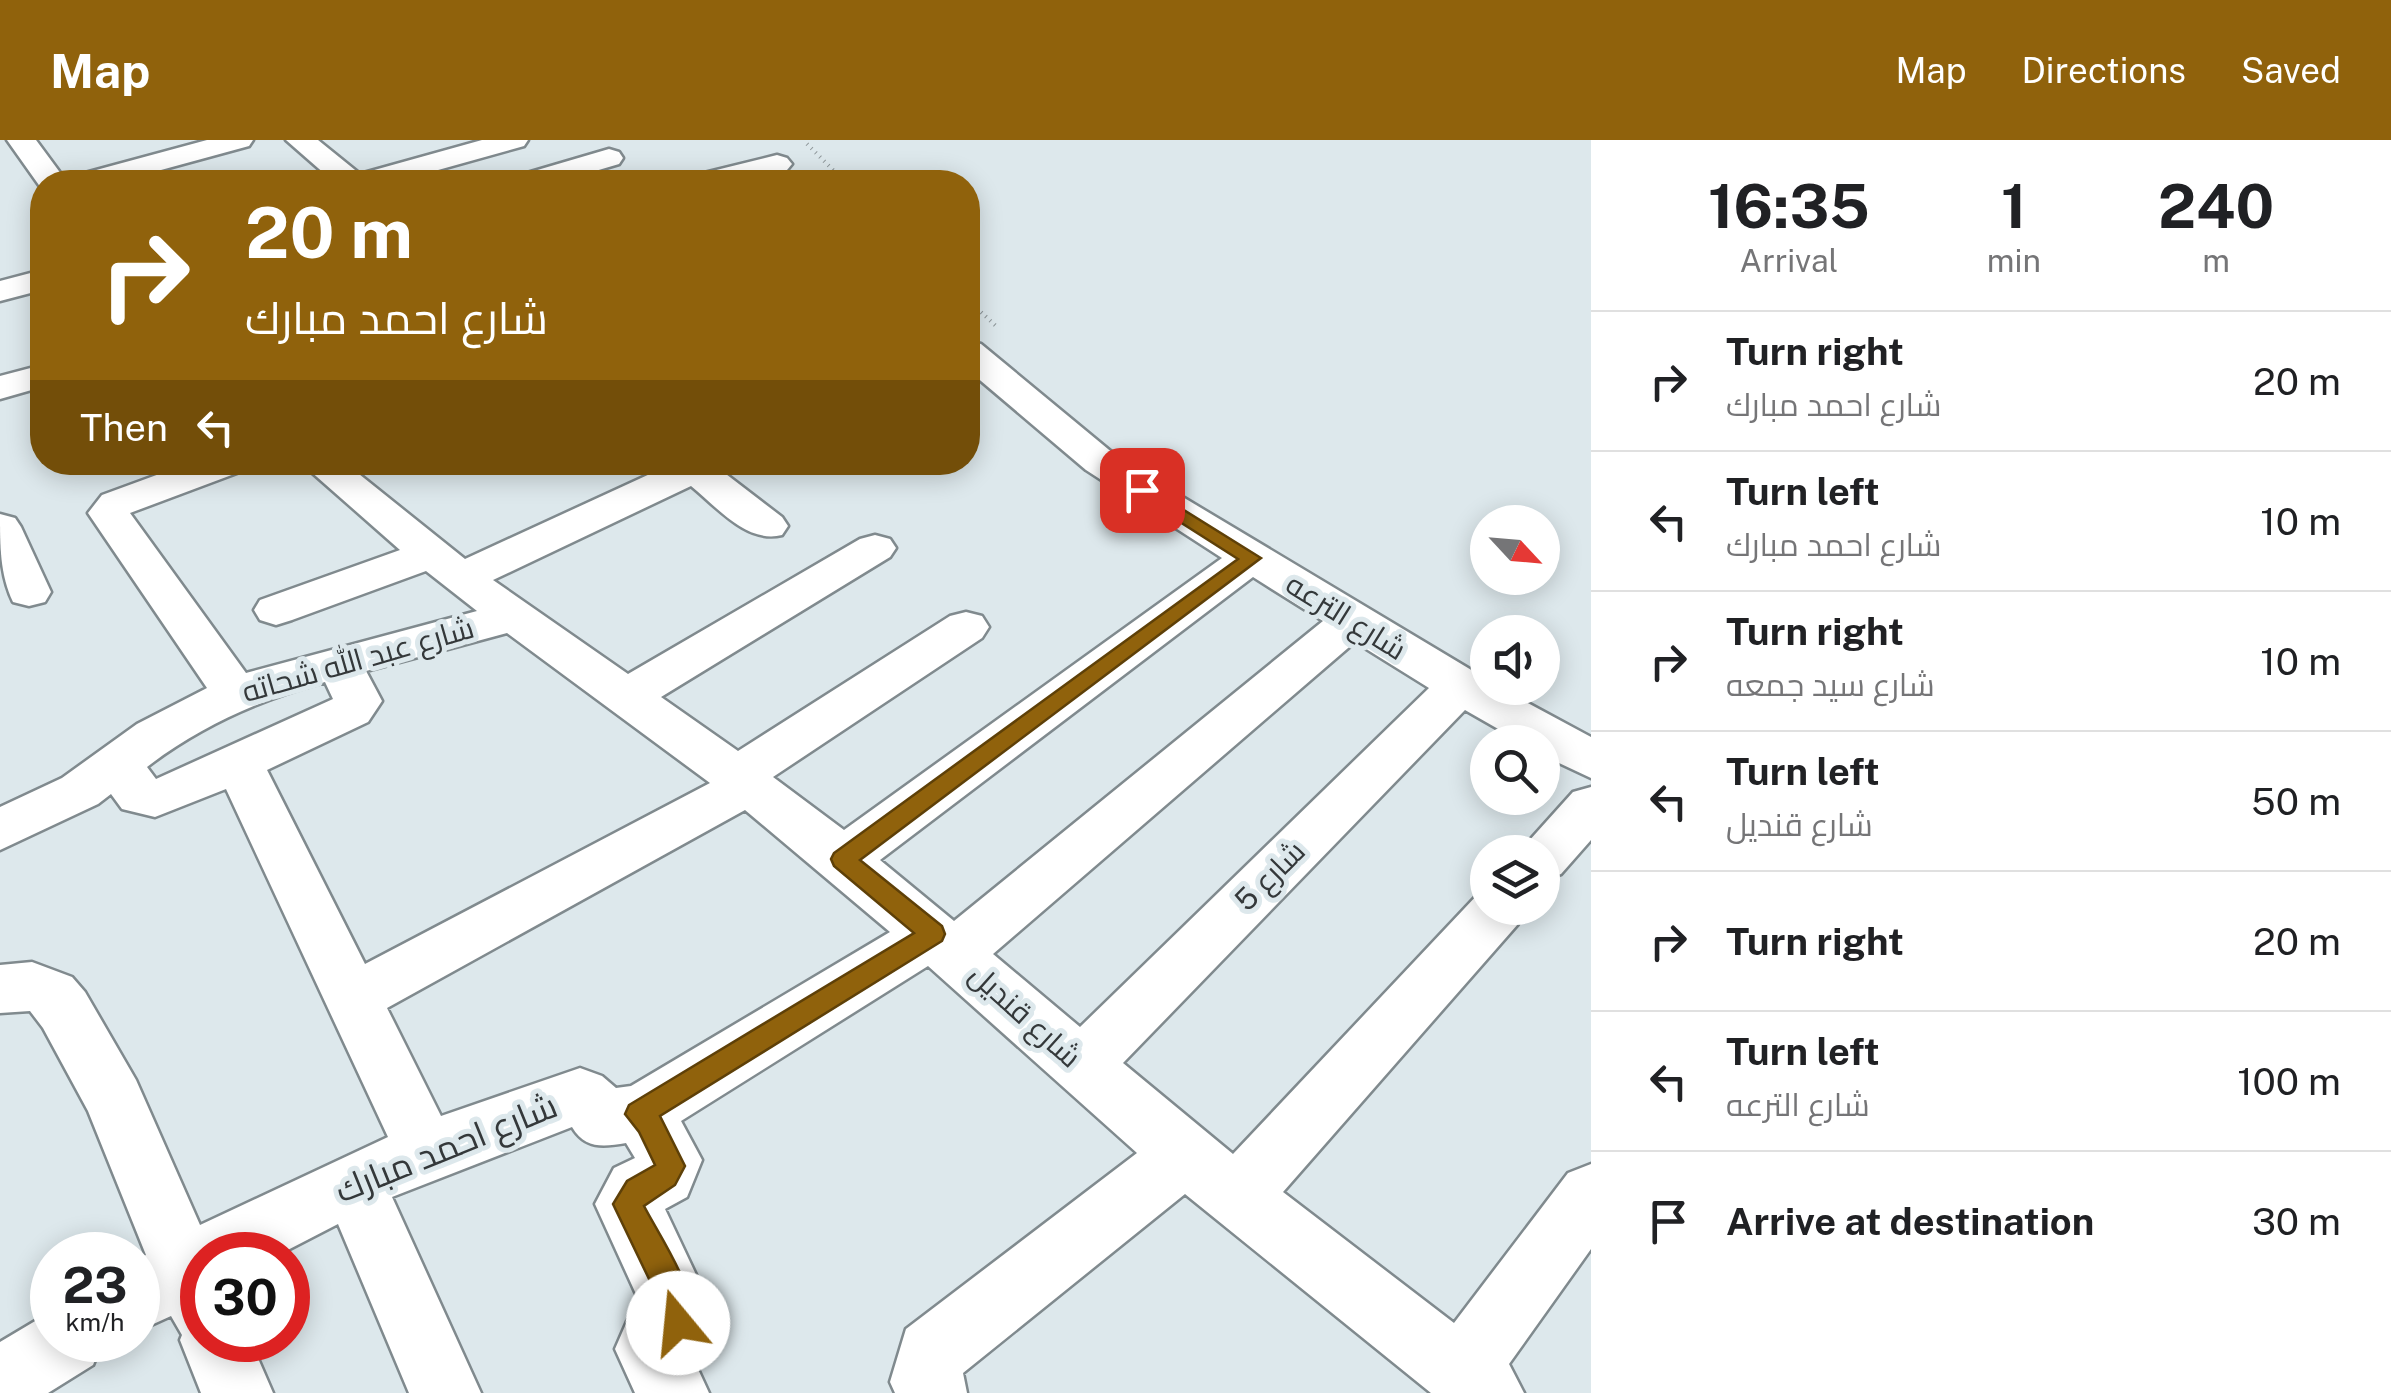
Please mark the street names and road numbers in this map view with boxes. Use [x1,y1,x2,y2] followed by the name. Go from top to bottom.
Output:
[1278,565,1413,670] street label: شارع الترعه
[237,608,479,712] street label: شارع عبد الله شحاته
[1227,833,1314,920] street label: شارع 5
[961,956,1089,1077] street label: شارع قنديل
[329,1084,564,1213] street label: شارع احمد مبارك

